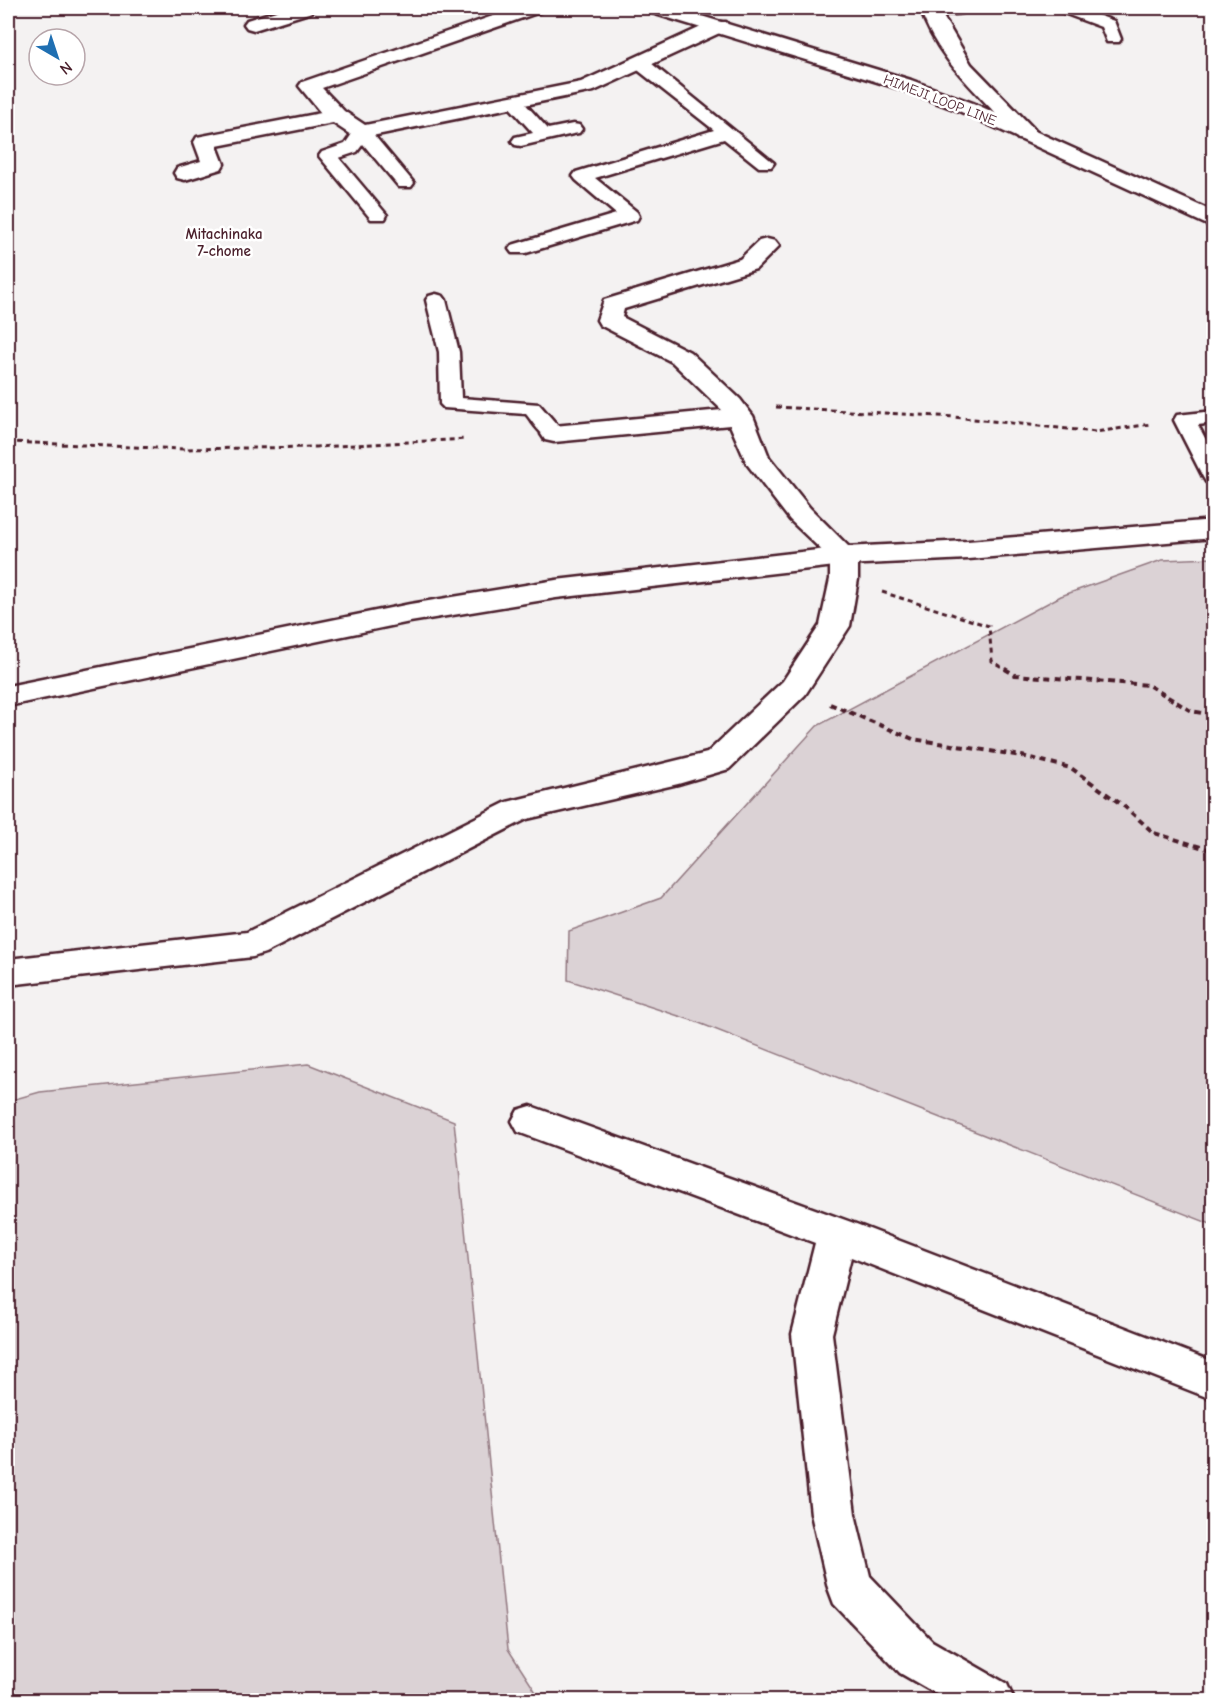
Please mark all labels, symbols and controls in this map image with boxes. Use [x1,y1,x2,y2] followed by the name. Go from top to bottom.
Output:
[27,27,87,87] north arrow
[56,58,76,78] text: N
[881,71,999,129] street label: HIMEJI LOOP LINE
[186,225,263,260] district label: Mitachinaka 7-chome

